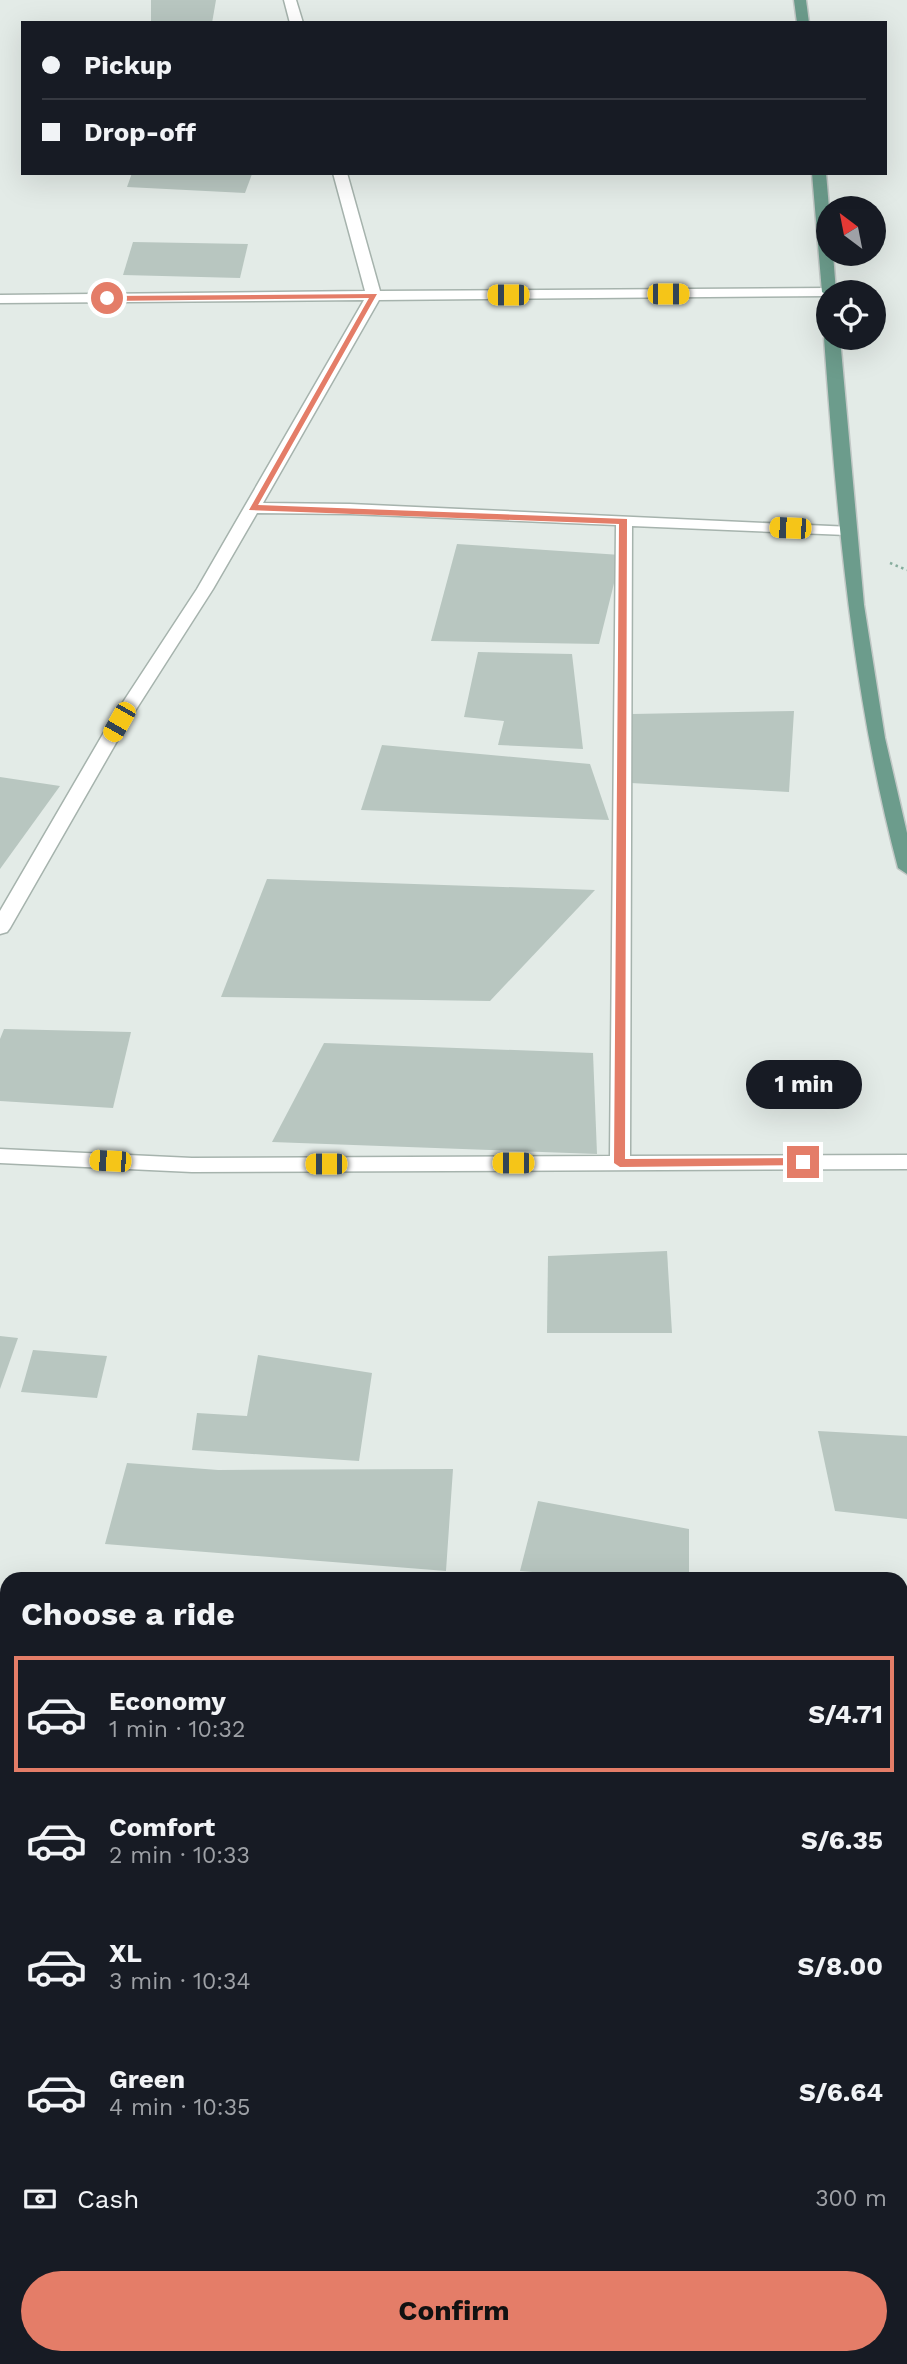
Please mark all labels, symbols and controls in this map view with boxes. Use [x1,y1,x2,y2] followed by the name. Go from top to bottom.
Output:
[84,50,172,80] text: Pickup
[84,117,196,147] text: Drop-off
[816,196,886,266] north arrow
[816,196,886,350] map controls
[816,280,886,350] button: locate
[91,282,123,314] route start
[648,284,690,305] car
[488,285,530,306] car
[769,517,812,539] car
[100,699,139,745] car
[745,1060,861,1110] callout: 1 min
[774,1071,834,1098] text: 1 min
[787,1146,819,1178] route end
[89,1149,132,1173] car
[493,1153,535,1174] car
[306,1154,348,1175] car
[21,1595,235,1633] text: Choose a ride
[25,1683,88,1746] icon: car
[109,1686,226,1716] text: Economy
[808,1699,883,1729] text: S/4.71
[109,1716,245,1743] text: 1 min · 10:32
[25,1809,88,1872] icon: car
[109,1812,215,1842] text: Comfort
[801,1825,883,1855] text: S/6.35
[109,1842,250,1869] text: 2 min · 10:33
[25,1935,88,1998] icon: car
[109,1938,142,1968] text: XL
[798,1951,883,1981] text: S/8.00
[109,1968,251,1995] text: 3 min · 10:34
[25,2061,88,2124] icon: car
[109,2064,185,2094] text: Green
[799,2077,883,2107] text: S/6.64
[109,2094,250,2121] text: 4 min · 10:35
[21,2180,59,2218] icon: cash
[77,2184,139,2214] text: Cash
[815,2185,887,2212] text: 300 m
[21,2271,887,2351] button: Confirm

